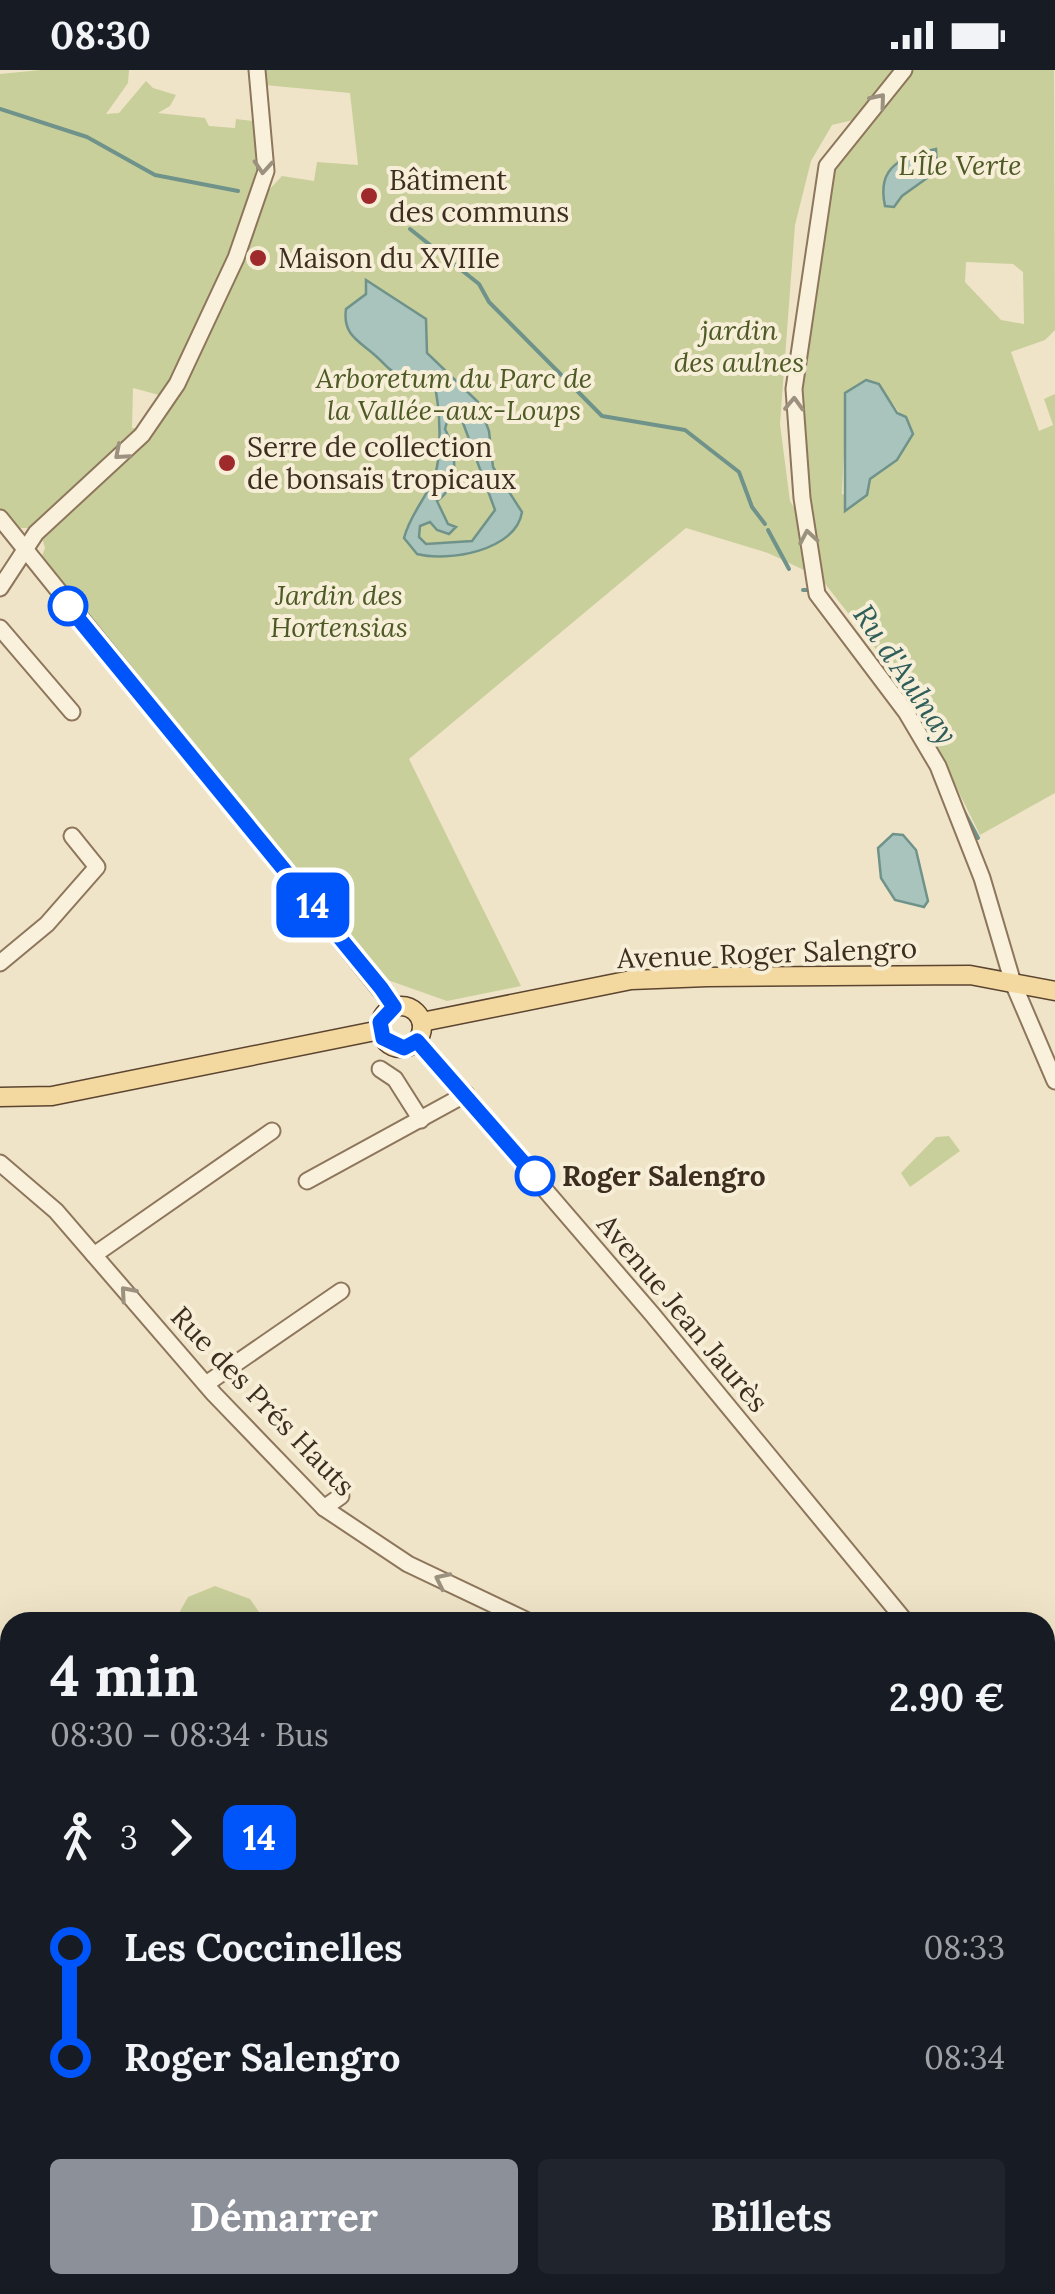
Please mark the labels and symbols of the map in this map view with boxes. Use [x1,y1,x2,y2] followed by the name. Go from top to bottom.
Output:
[867,93,885,111] one-way arrow
[898,147,1022,183] park label: L'Île Verte
[253,159,274,175] one-way arrow
[389,162,569,230] place label: Bâtiment des communs
[358,185,380,207] marker: Bâtiment des communs
[278,240,500,276] place label: Maison du XVIIIe
[247,247,269,269] marker: Maison du XVIIIe
[674,312,804,380] park label: jardin des aulnes
[315,360,592,428] park label: Arboretum du Parc de la Vallée-aux-Loups
[784,395,805,411] one-way arrow
[247,429,516,497] place label: Serre de collection de bonsaïs tropicaux
[114,442,132,460] one-way arrow
[216,452,238,474] marker: Serre de collection de bonsaïs tropicaux
[798,529,819,545] one-way arrow
[270,577,408,645] park label: Jardin des Hortensias
[49,587,87,625] unlabelled marker
[845,597,967,751] water label: Ru d'Aulnay
[268,872,358,938] line badge: 14
[615,930,918,976] street label: Avenue Roger Salengro
[516,1157,554,1195] marker: Roger Salengro
[562,1158,766,1194] place label: Roger Salengro
[589,1206,776,1419] street label: Avenue Jean Jaurès
[121,1286,139,1304] one-way arrow
[163,1299,363,1503] street label: Rue des Prés Hauts
[434,1573,452,1593] one-way arrow

